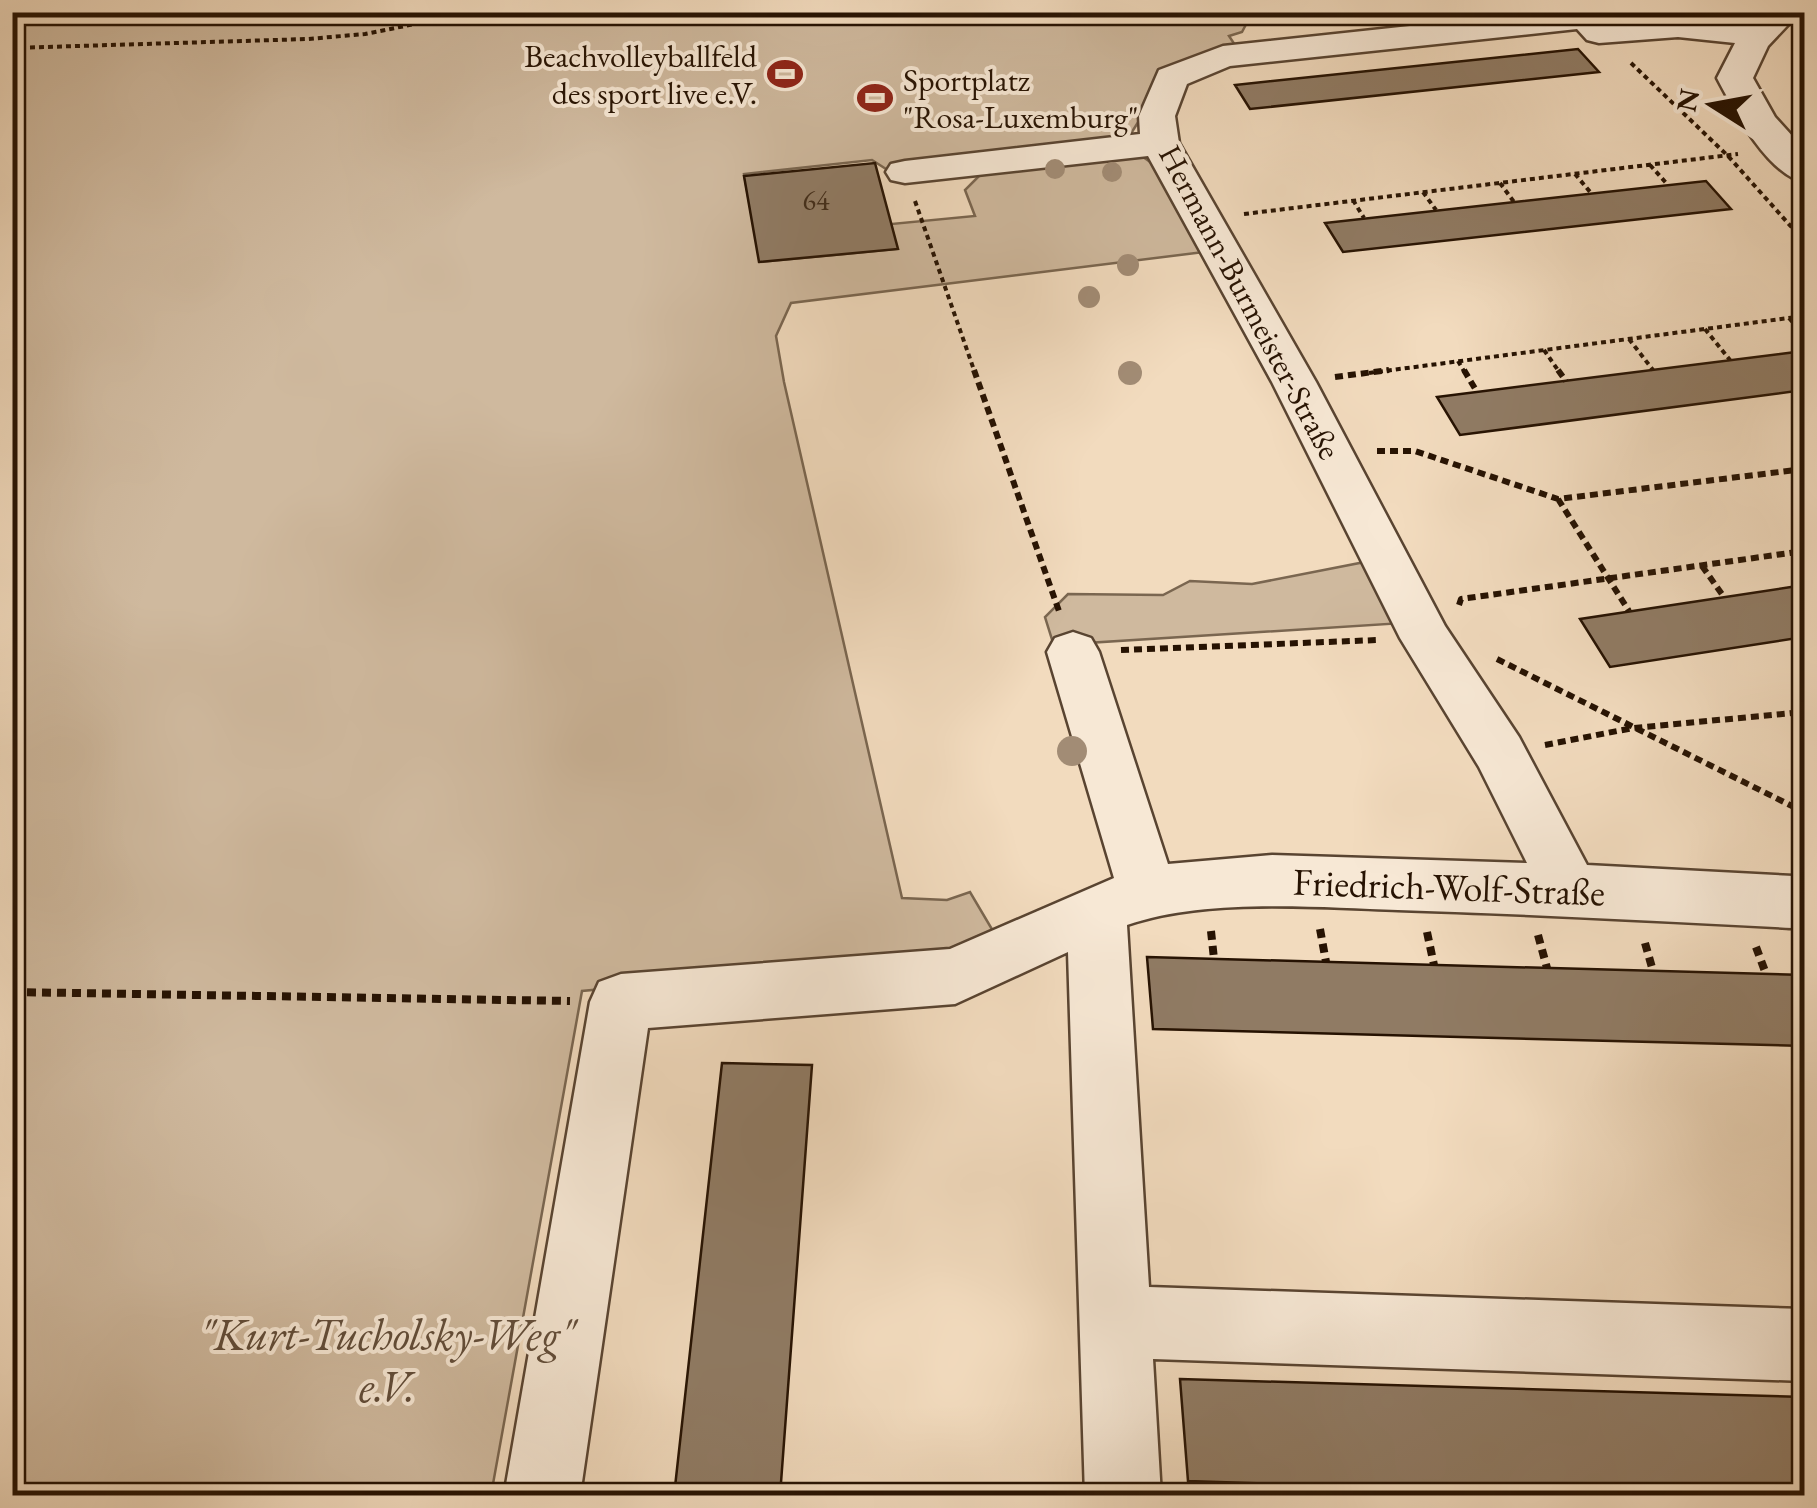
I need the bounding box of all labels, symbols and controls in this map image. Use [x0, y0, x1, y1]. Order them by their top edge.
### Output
place label: Beachvolleyballfeld des sport live e.V. [524, 35, 758, 114]
sports icon: Beachvolleyballfeld des sport live e.V. [766, 55, 804, 93]
north arrow [1662, 55, 1762, 155]
place label: Sportplatz "Rosa-Luxemburg" [903, 59, 1139, 138]
sports icon: Sportplatz "Rosa-Luxemburg" [856, 79, 894, 117]
text: N [1668, 85, 1707, 115]
street label: Hermann-Burmeister-Straße [1149, 138, 1351, 466]
house number: 64 [803, 182, 830, 218]
street label: Friedrich-Wolf-Straße [1292, 857, 1606, 916]
park label: "Kurt-Tucholsky-Weg" e.V. [199, 1305, 579, 1415]

